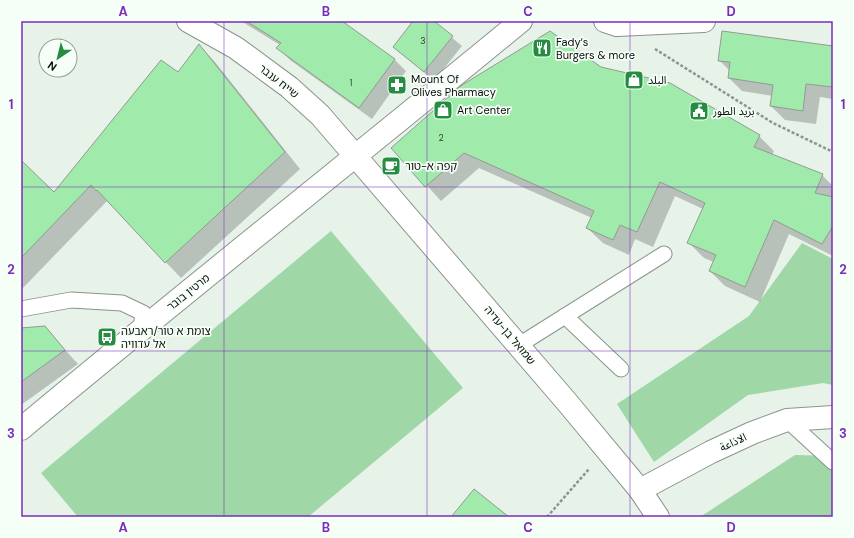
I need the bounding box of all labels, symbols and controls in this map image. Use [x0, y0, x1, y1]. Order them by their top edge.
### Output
text: A [118, 3, 128, 20]
text: B [322, 3, 330, 20]
text: C [523, 3, 533, 20]
text: D [726, 3, 736, 20]
house number: 3 [420, 35, 426, 47]
place label: Fady‘s Burgers & more [556, 35, 635, 62]
restaurant icon: Fady‘s Burgers & more [531, 37, 553, 59]
north arrow [38, 38, 78, 78]
text: N [45, 58, 60, 74]
street label: שייח ענבר [256, 61, 302, 101]
shop icon: البلد [623, 69, 645, 91]
place label: Mount Of Olives Pharmacy [411, 72, 496, 99]
place label: البلد [648, 73, 666, 87]
pharmacy icon: Mount Of Olives Pharmacy [386, 74, 408, 96]
house number: 1 [350, 77, 353, 89]
text: 1 [9, 96, 13, 113]
text: 1 [841, 96, 845, 113]
shop icon: Art Center [432, 99, 454, 121]
public building icon: بريد الطور [688, 100, 710, 122]
place label: Art Center [457, 103, 511, 117]
place label: بريد الطور [712, 104, 755, 118]
house number: 2 [438, 132, 444, 144]
cafe icon: קפה א-טור [380, 155, 402, 177]
place label: קפה א-טור [405, 159, 457, 173]
text: 2 [7, 261, 15, 278]
text: 2 [839, 261, 847, 278]
street label: מרטין בובר [164, 271, 212, 313]
street label: שמואל בן-עדיה [481, 303, 539, 367]
place label: צומת א טור/ראבעה אל עדוויה [121, 324, 211, 351]
bus stop icon: צומת א טור/ראבעה אל עדוויה [96, 326, 118, 348]
text: 3 [7, 425, 15, 442]
text: 3 [839, 425, 847, 442]
street label: الاذاعة [717, 430, 749, 454]
text: A [118, 519, 128, 536]
text: B [322, 519, 330, 536]
text: C [523, 519, 533, 536]
text: D [726, 519, 736, 536]

